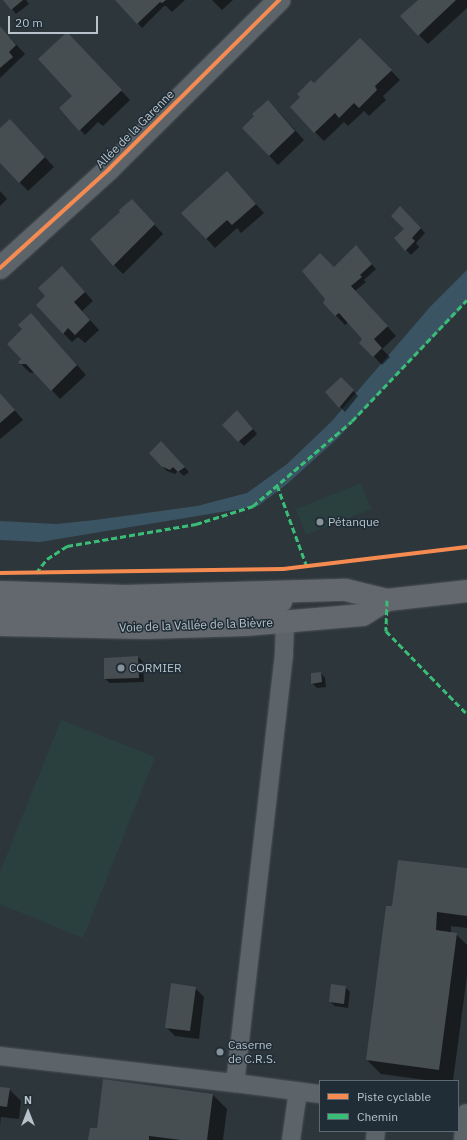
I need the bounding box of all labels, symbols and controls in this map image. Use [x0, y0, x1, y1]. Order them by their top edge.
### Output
scale bar [10, 8, 100, 34]
text: 20 m [15, 15, 43, 30]
street label: Allée de la Garenne [93, 87, 177, 171]
place label: Pétanque [328, 515, 379, 529]
marker: Pétanque [315, 517, 325, 527]
street label: Voie de la Vallée de la Bièvre [119, 615, 273, 635]
place label: CORMIER [129, 661, 182, 675]
marker: CORMIER [116, 663, 126, 673]
place label: Caserne de C.R.S. [228, 1038, 276, 1066]
marker: Caserne de C.R.S. [215, 1047, 225, 1057]
legend [319, 1080, 459, 1132]
text: Piste cyclable [357, 1089, 431, 1104]
north arrow [8, 1092, 48, 1132]
text: N [24, 1093, 32, 1107]
text: Chemin [357, 1109, 398, 1124]

